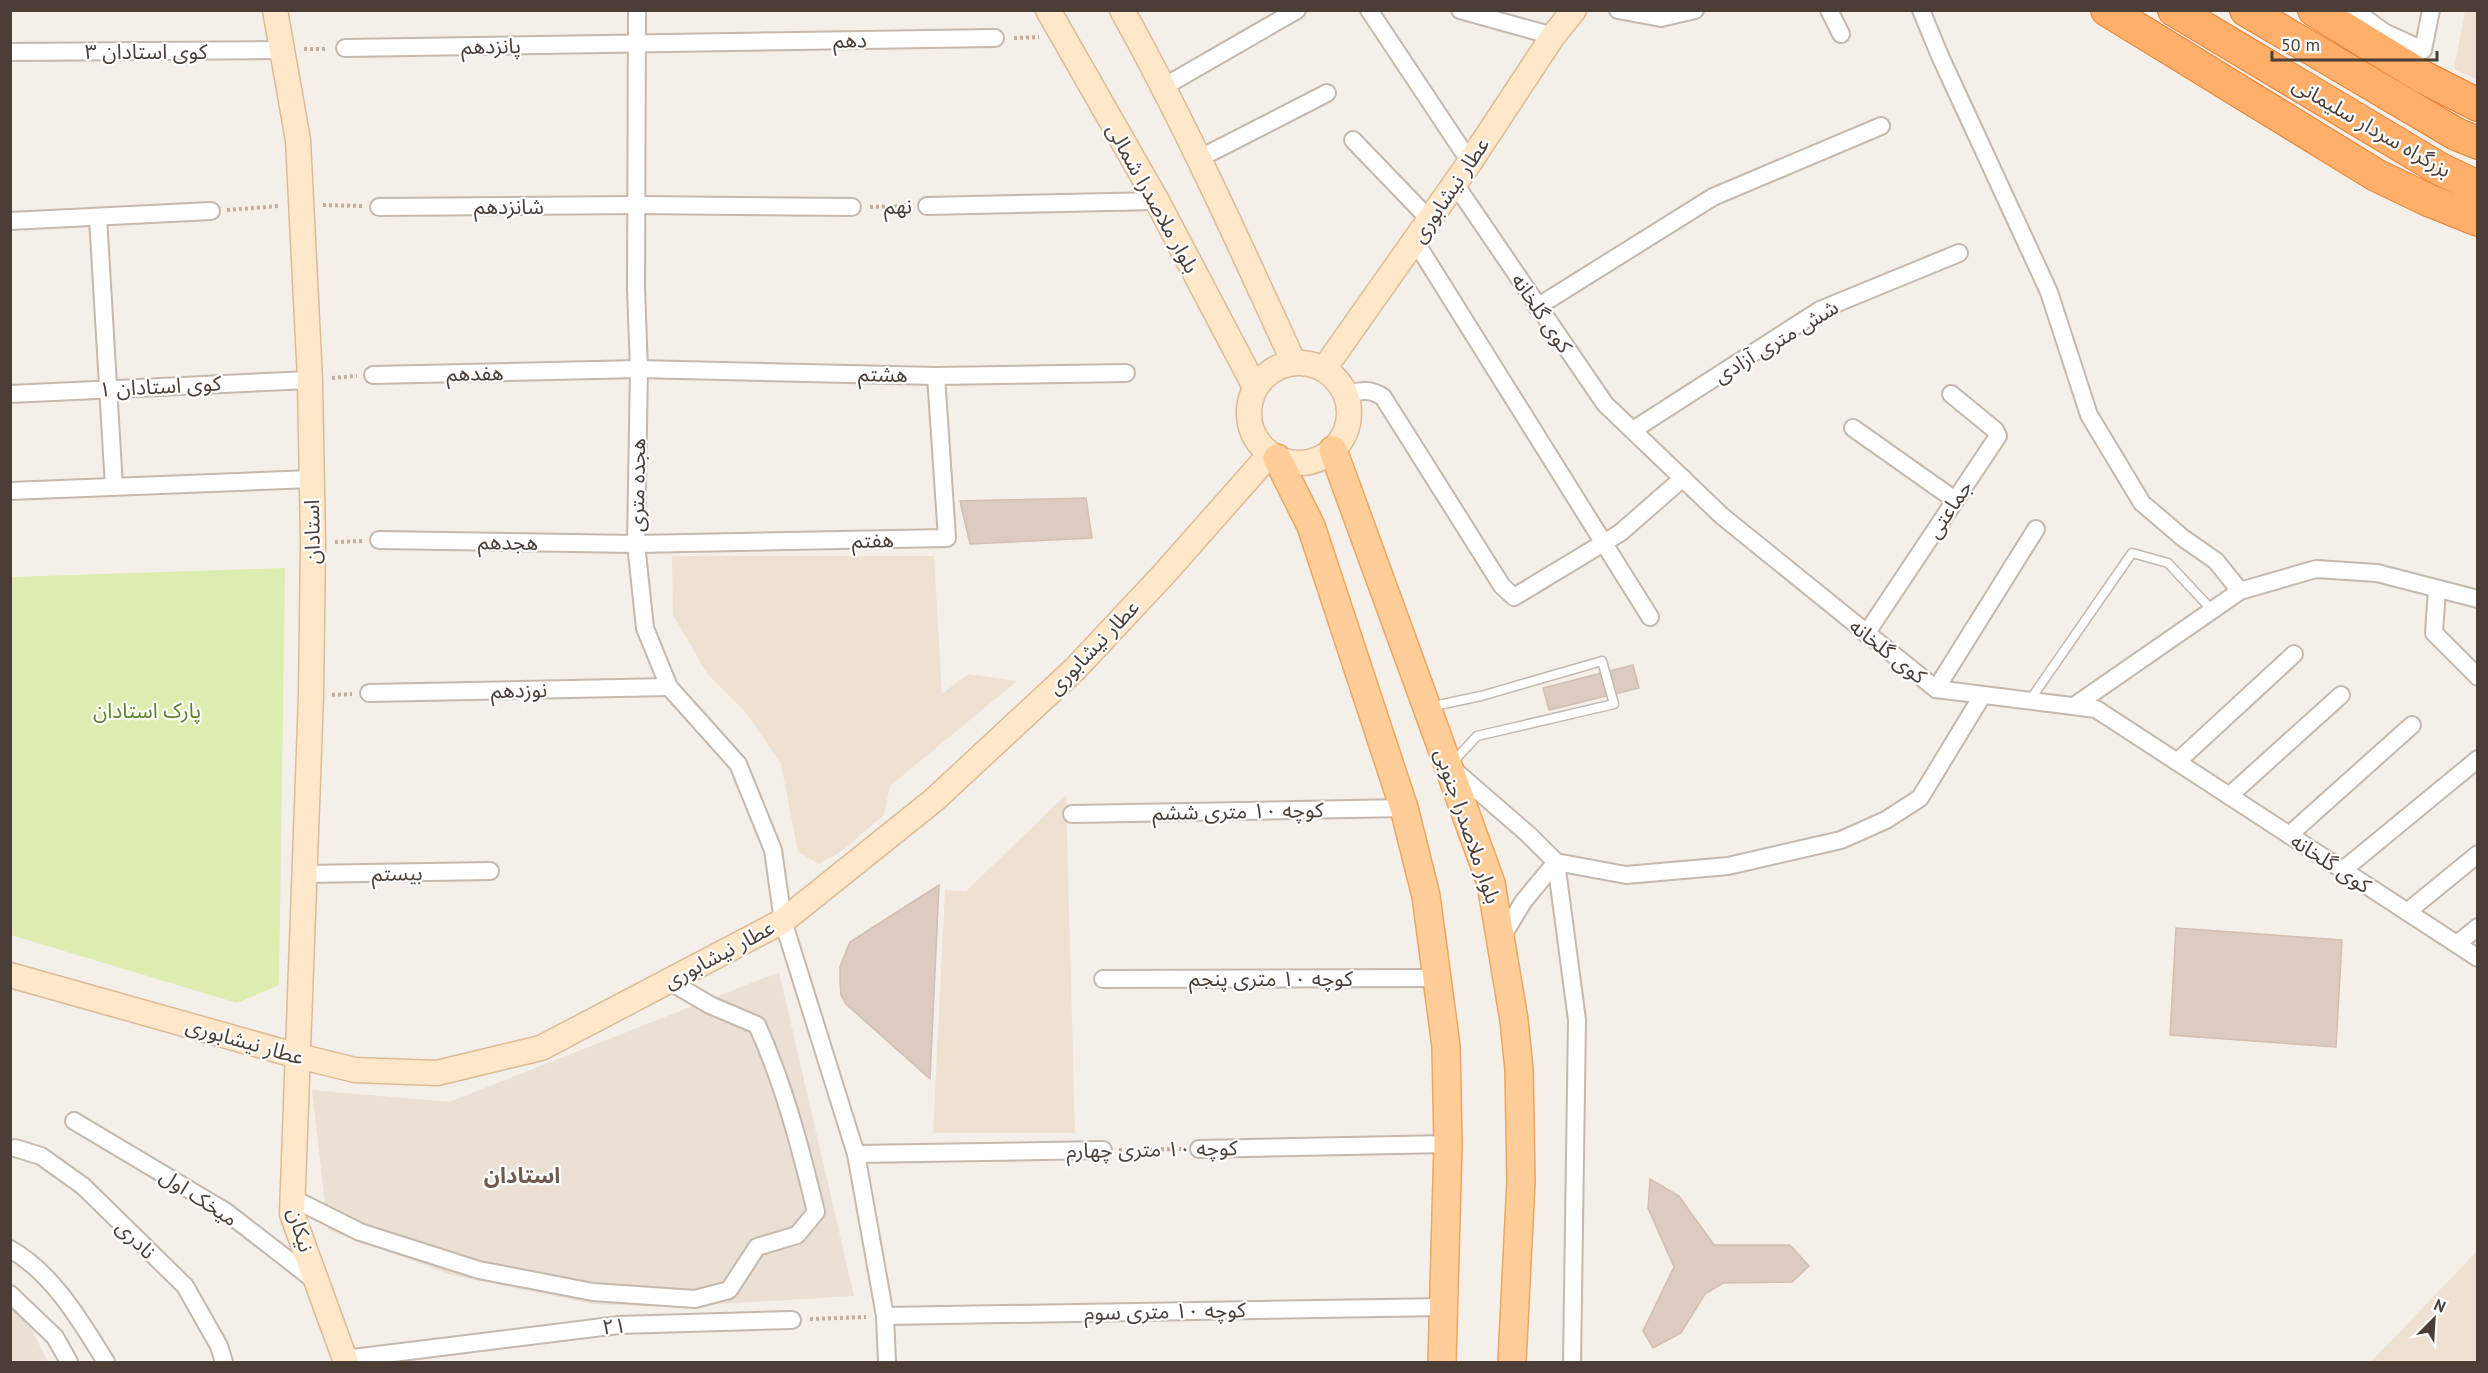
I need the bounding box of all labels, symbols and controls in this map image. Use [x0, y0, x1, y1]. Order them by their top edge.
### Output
scale bar [2272, 24, 2437, 62]
street label: دهم [833, 26, 867, 56]
street label: پانزدهم [461, 32, 521, 62]
text: 50 m [2281, 33, 2320, 56]
street label: کوی استادان ۳ [85, 38, 208, 65]
street label: بزرگراه سردار سلیمانی [2288, 71, 2456, 183]
street label: بلوار ملاصدرا شمالی [1101, 118, 1205, 278]
street label: عطار نیشابوری [1405, 132, 1495, 248]
street label: نهم [884, 192, 912, 222]
street label: شانزدهم [474, 193, 544, 222]
street label: کوی گلخانه [1506, 268, 1579, 358]
street label: شش متری آزادی [1709, 293, 1843, 389]
street label: هفدهم [446, 359, 504, 389]
street label: هشتم [858, 360, 908, 390]
street label: کوی استادان ۱ [98, 369, 222, 403]
street label: هجده متری [623, 438, 651, 532]
street label: جماعتی [1920, 475, 1978, 543]
street label: استادان [298, 499, 326, 565]
street label: هفتم [852, 526, 894, 556]
street label: هجدهم [477, 528, 538, 558]
street label: عطار نیشابوری [1041, 594, 1145, 700]
street label: کوی گلخانه [1844, 613, 1932, 690]
street label: نوزدهم [491, 676, 548, 706]
park label: پارک استادان [93, 697, 201, 724]
street label: بلوار ملاصدرا جنوبی [1429, 745, 1507, 907]
street label: کوچه ۱۰ متری ششم [1152, 796, 1324, 828]
street label: کوی گلخانه [2286, 827, 2377, 899]
street label: بیستم [371, 859, 423, 889]
street label: عطار نیشابوری [659, 914, 779, 994]
street label: کوچه ۱۰ متری پنجم [1189, 965, 1353, 994]
street label: عطار نیشابوری [183, 1011, 307, 1071]
street label: کوچه ۱۰ متری چهارم [1066, 1134, 1238, 1167]
district label: استادان [484, 1161, 560, 1189]
street label: میخک اول [155, 1162, 243, 1232]
street label: نیکان [282, 1205, 320, 1255]
street label: نادری [110, 1213, 162, 1265]
north arrow [2404, 1289, 2464, 1349]
text: N [2431, 1294, 2449, 1317]
street label: کوچه ۱۰ متری سوم [1084, 1296, 1246, 1329]
street label: ۲۱ [601, 1312, 627, 1340]

